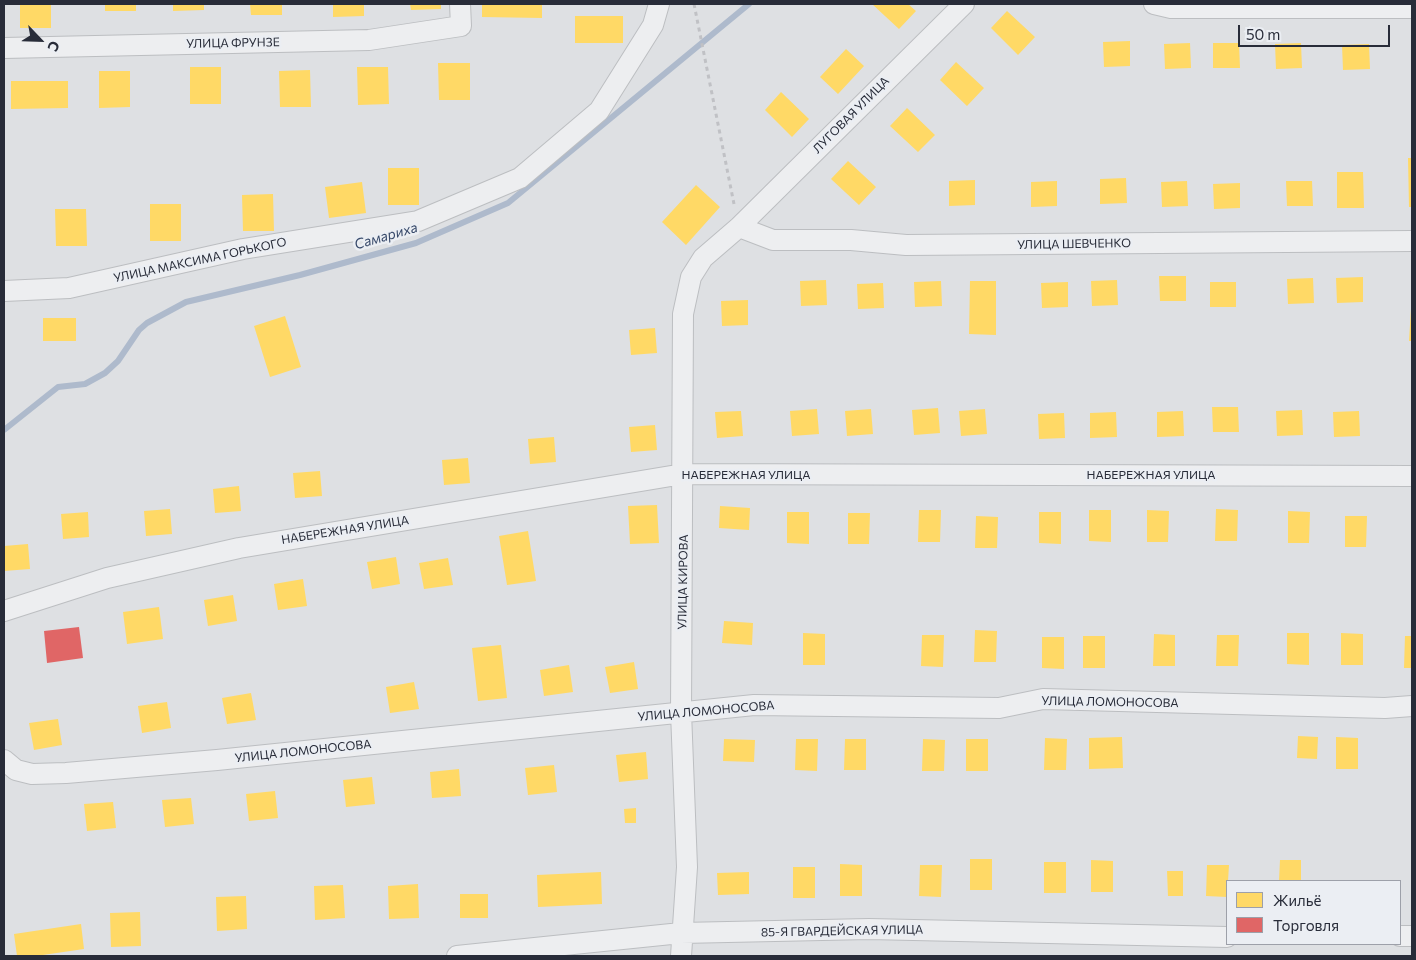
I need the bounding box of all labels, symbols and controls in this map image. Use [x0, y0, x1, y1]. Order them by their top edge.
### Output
north arrow [15, 15, 65, 65]
scale bar [1241, 15, 1394, 47]
text: 50 m [1246, 25, 1280, 43]
street label: УЛИЦА ФРУНЗЕ [186, 35, 280, 51]
text: С [44, 38, 64, 54]
street label: ЛУГОВАЯ УЛИЦА [810, 74, 892, 156]
water label: Самариха [352, 219, 420, 253]
street label: УЛИЦА МАКСИМА ГОРЬКОГО [112, 235, 288, 285]
street label: УЛИЦА ШЕВЧЕНКО [1017, 236, 1131, 252]
street label: НАБЕРЕЖНАЯ УЛИЦА [681, 468, 811, 482]
street label: НАБЕРЕЖНАЯ УЛИЦА [1086, 468, 1216, 482]
street label: НАБЕРЕЖНАЯ УЛИЦА [280, 513, 410, 547]
street label: УЛИЦА КИРОВА [675, 534, 691, 630]
street label: УЛИЦА ЛОМОНОСОВА [1041, 694, 1179, 710]
street label: УЛИЦА ЛОМОНОСОВА [637, 698, 775, 724]
street label: УЛИЦА ЛОМОНОСОВА [234, 737, 372, 765]
legend [1226, 880, 1401, 945]
text: Жильё [1273, 891, 1321, 909]
text: Торговля [1273, 916, 1339, 934]
street label: 85-Я ГВАРДЕЙСКАЯ УЛИЦА [761, 922, 923, 940]

